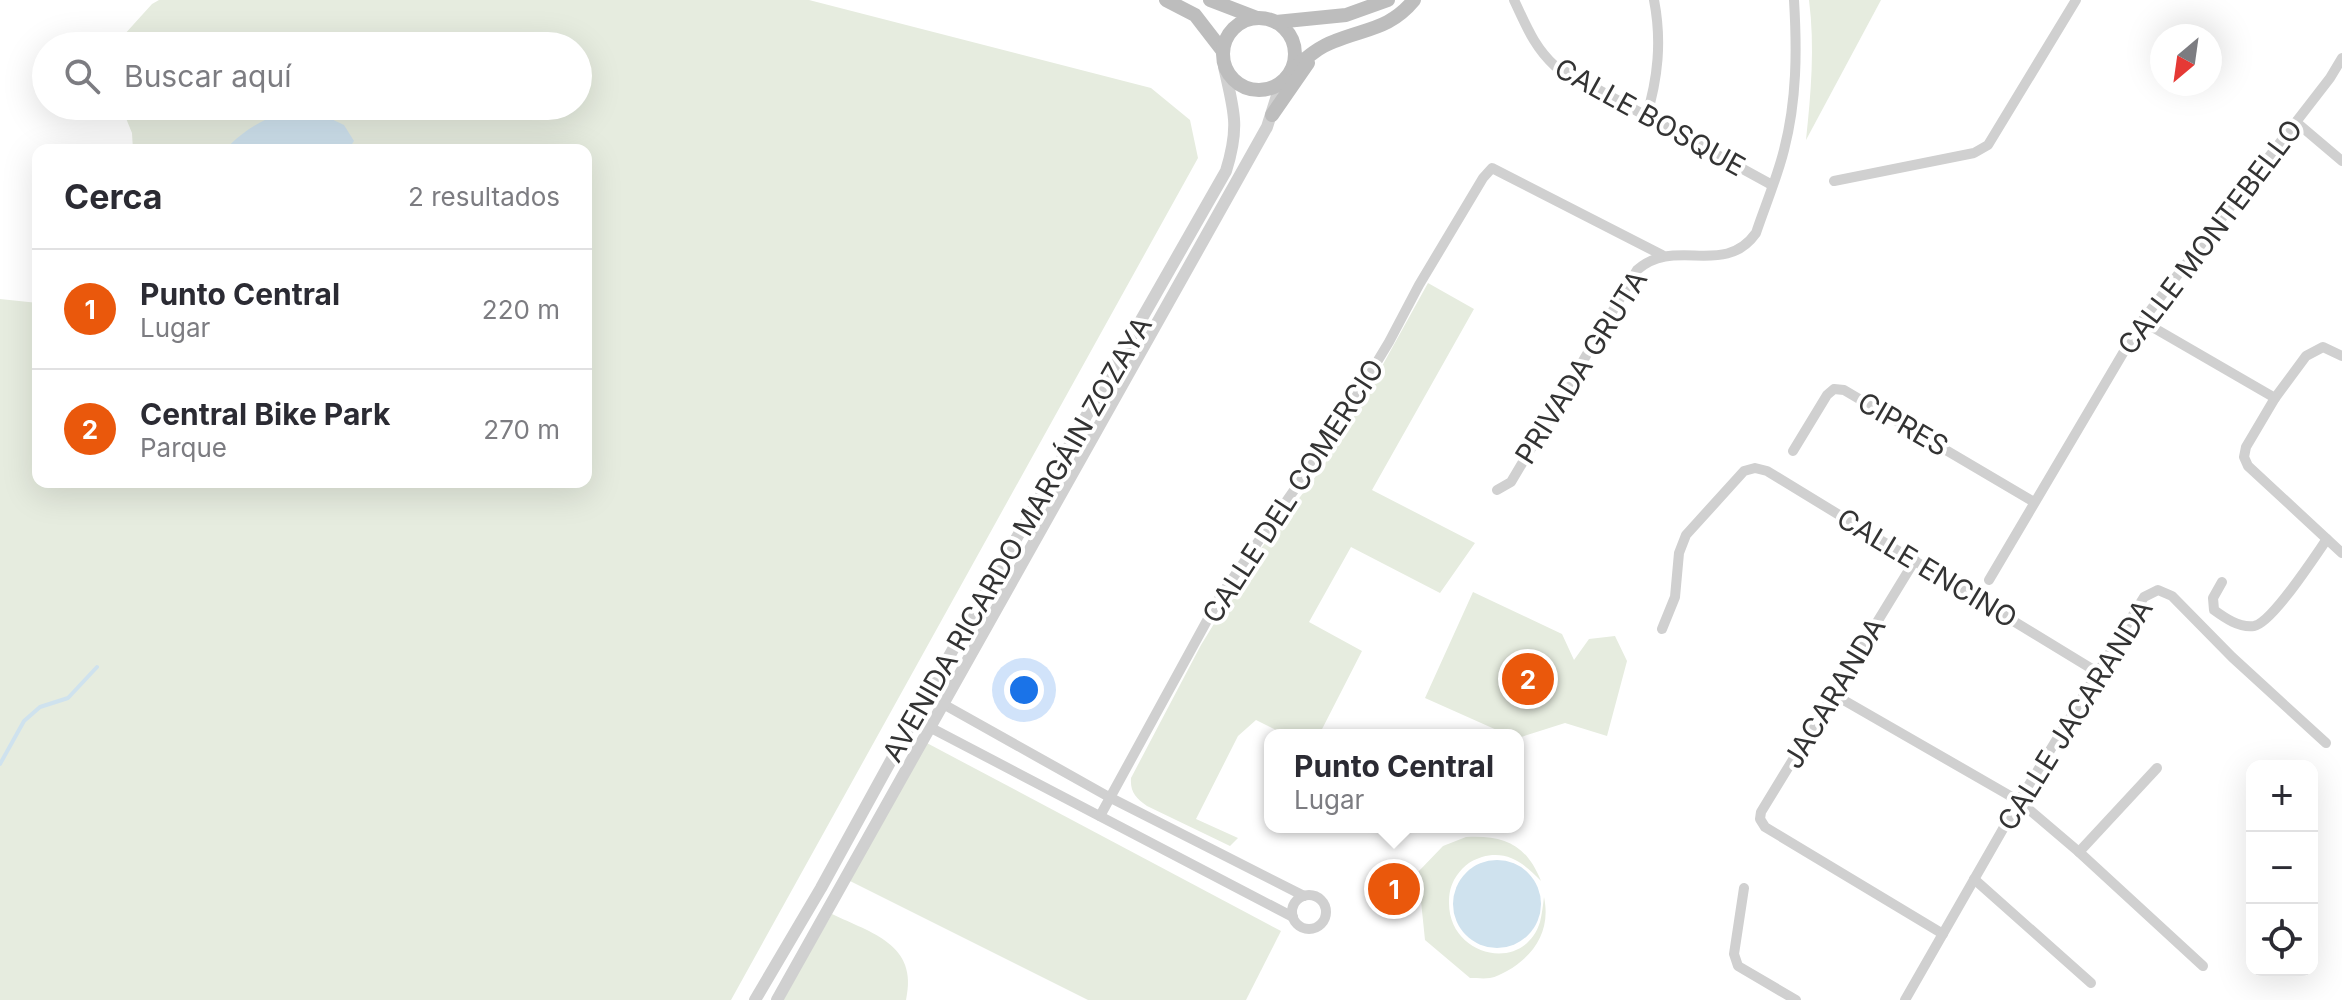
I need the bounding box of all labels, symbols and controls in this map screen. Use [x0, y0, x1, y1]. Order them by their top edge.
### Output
north arrow [2150, 24, 2222, 96]
search box [32, 32, 592, 120]
street label: CALLE BOSQUE [1549, 51, 1751, 183]
icon: search [60, 54, 104, 98]
text: Buscar aquí [124, 58, 291, 94]
street label: CALLE MONTEBELLO [2110, 113, 2310, 361]
text: Cerca [64, 176, 163, 217]
text: 2 resultados [408, 181, 560, 212]
street label: PRIVADA GRUTA [1508, 264, 1654, 470]
text: Punto Central [140, 276, 340, 312]
text: 1 [84, 294, 96, 325]
text: 220 m [482, 294, 560, 325]
street label: AVENIDA RICARDO MARGÁIN ZOZAYA [874, 310, 1159, 768]
text: Lugar [140, 312, 210, 343]
street label: CALLE DEL COMERCIO [1195, 353, 1391, 629]
street label: CIPRES [1852, 385, 1954, 463]
text: Central Bike Park [140, 396, 390, 432]
text: 2 [82, 414, 98, 445]
text: 270 m [483, 414, 560, 445]
text: Parque [140, 432, 227, 463]
street label: CALLE ENCINO [1831, 501, 2023, 635]
street label: CALLE JACARANDA [1990, 593, 2160, 837]
street label: JACARANDA [1776, 611, 1892, 775]
pin: 2 [1502, 649, 1554, 709]
your location [1004, 670, 1044, 710]
popup [1264, 729, 1524, 833]
text: Punto Central [1294, 748, 1494, 784]
map controls [2246, 760, 2318, 976]
button: + [2246, 760, 2318, 832]
text: Lugar [1294, 784, 1364, 815]
button: − [2246, 832, 2318, 904]
pin: 1 [1368, 859, 1420, 919]
button: locate [2246, 904, 2318, 976]

